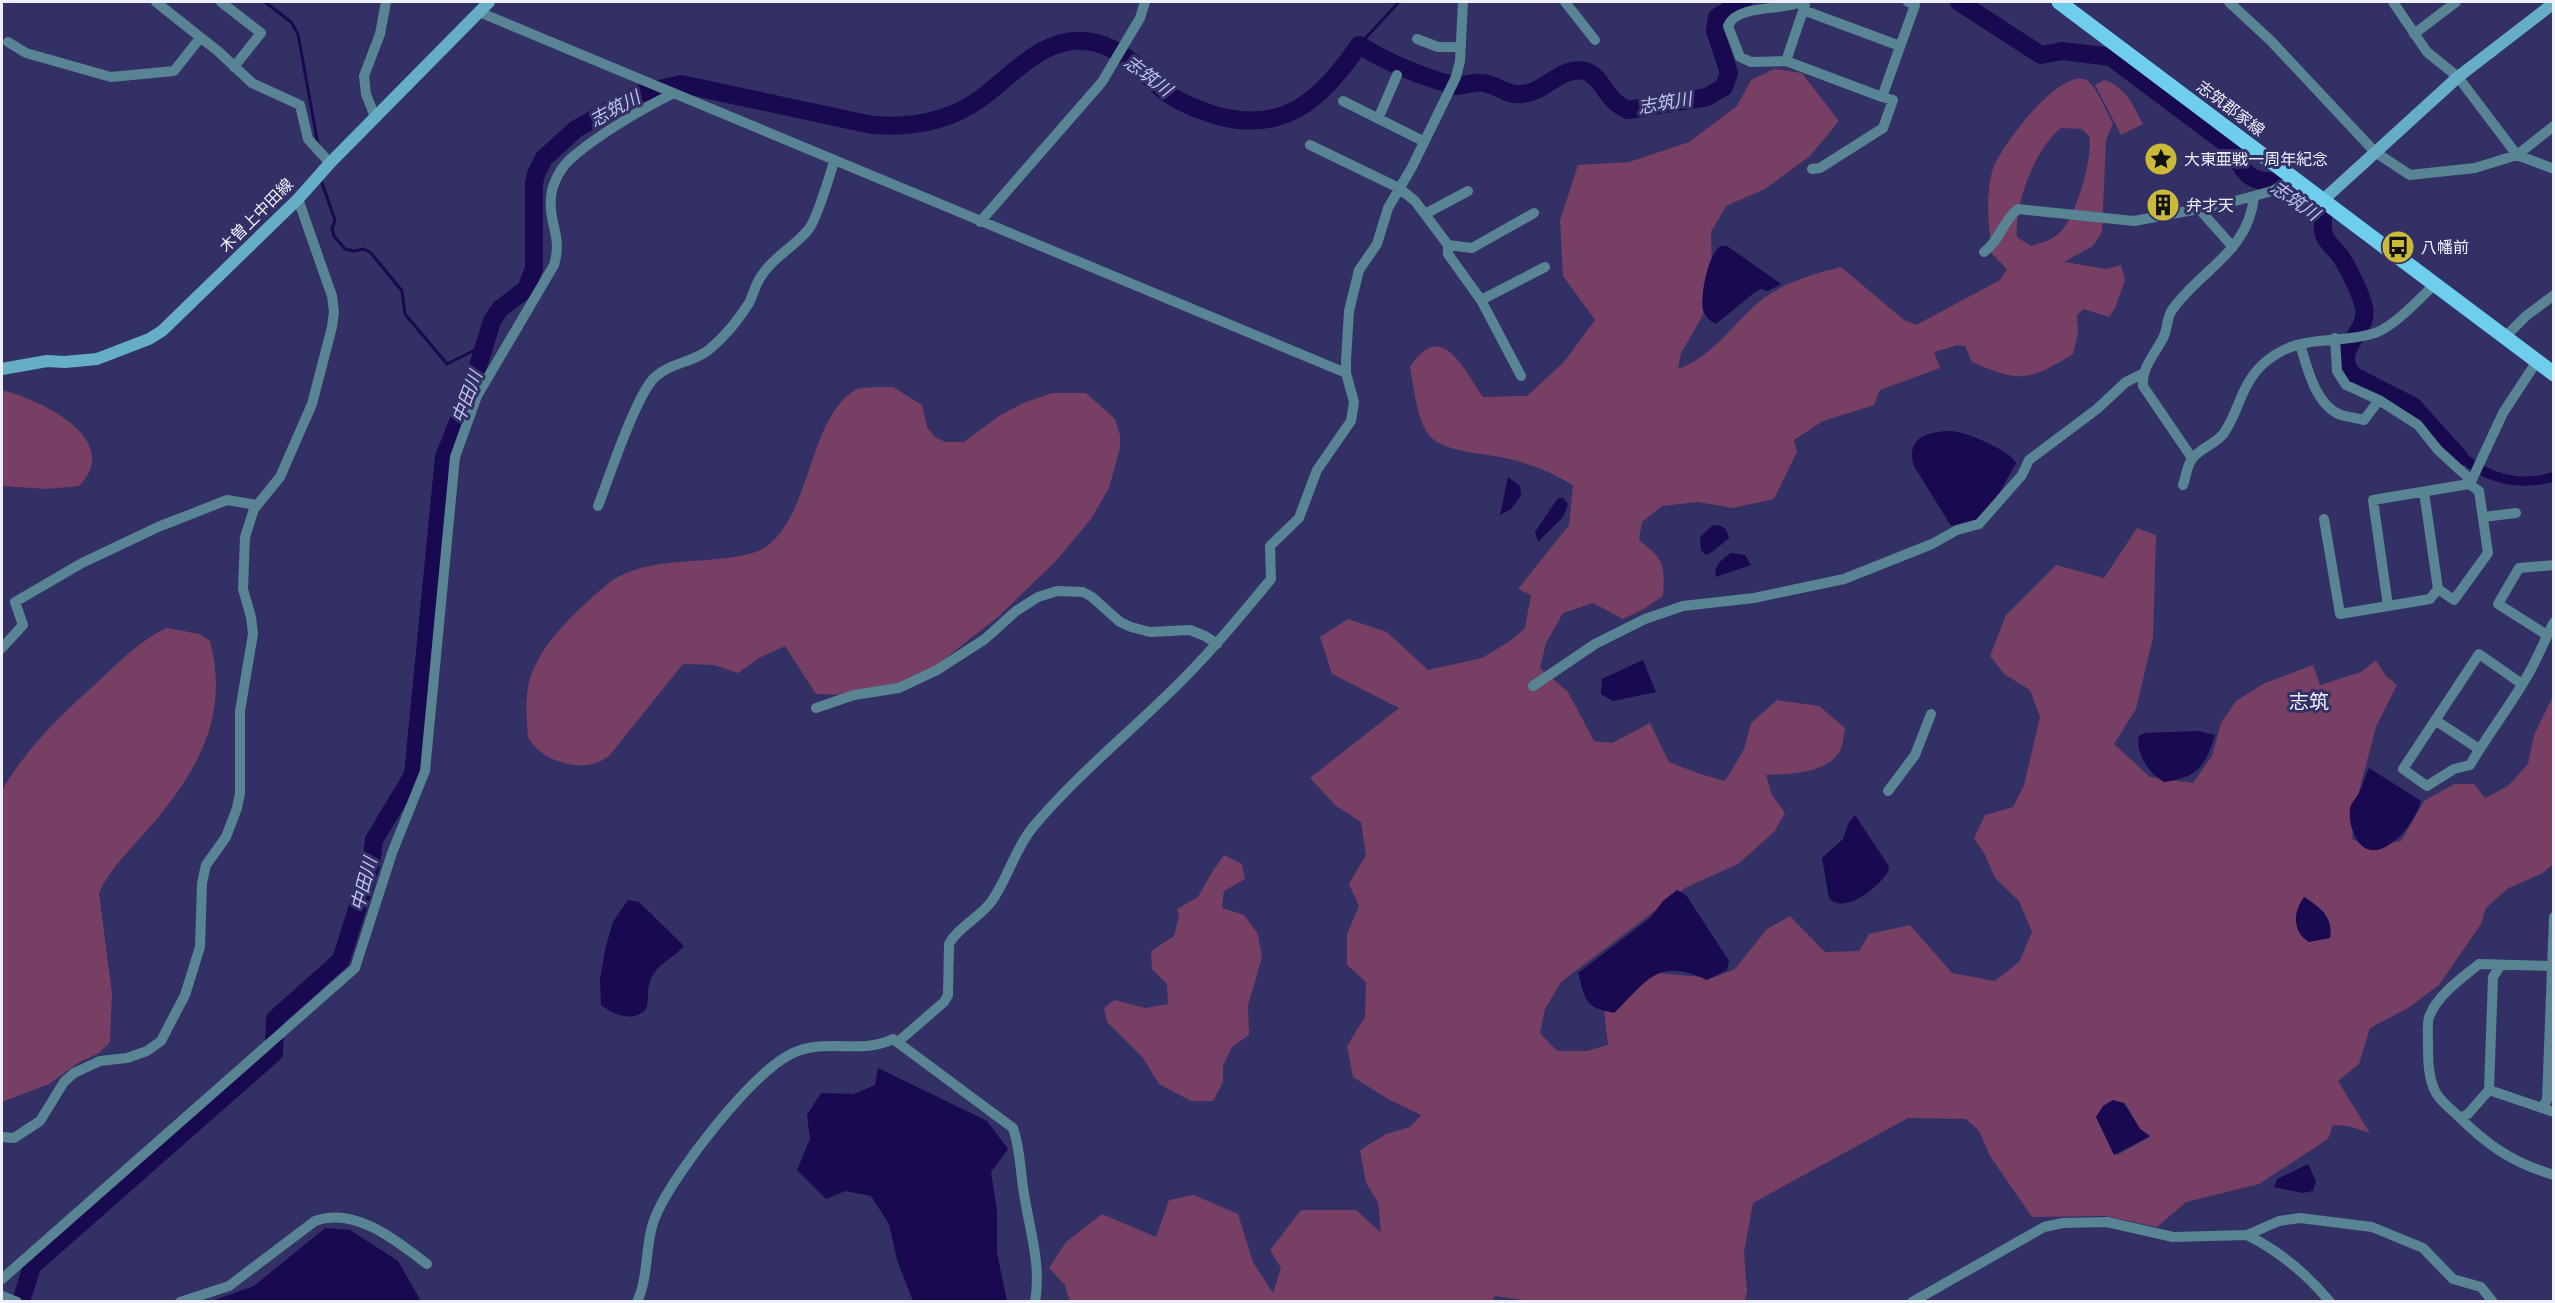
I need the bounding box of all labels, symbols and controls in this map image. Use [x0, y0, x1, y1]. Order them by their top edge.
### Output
water label: 志筑川 [1120, 51, 1178, 102]
street label: 志筑郡家線 [2193, 77, 2268, 140]
water label: 志筑川 [586, 86, 646, 131]
water label: 志筑川 [1637, 88, 1695, 118]
place icon: 大東亜戦一周年紀念 [2143, 141, 2179, 177]
place label: 大東亜戦一周年紀念 [2184, 150, 2328, 169]
street label: 木曽上中田線 [216, 175, 297, 256]
water label: 志筑川 [2267, 177, 2325, 227]
building icon: 弁才天 [2145, 187, 2181, 223]
place label: 弁才天 [2186, 196, 2234, 215]
bus stop icon: 八幡前 [2380, 229, 2416, 265]
place label: 八幡前 [2421, 238, 2469, 257]
water label: 中田川 [447, 366, 488, 426]
district label: 志筑 [2289, 690, 2329, 714]
water label: 中田川 [346, 853, 382, 913]

